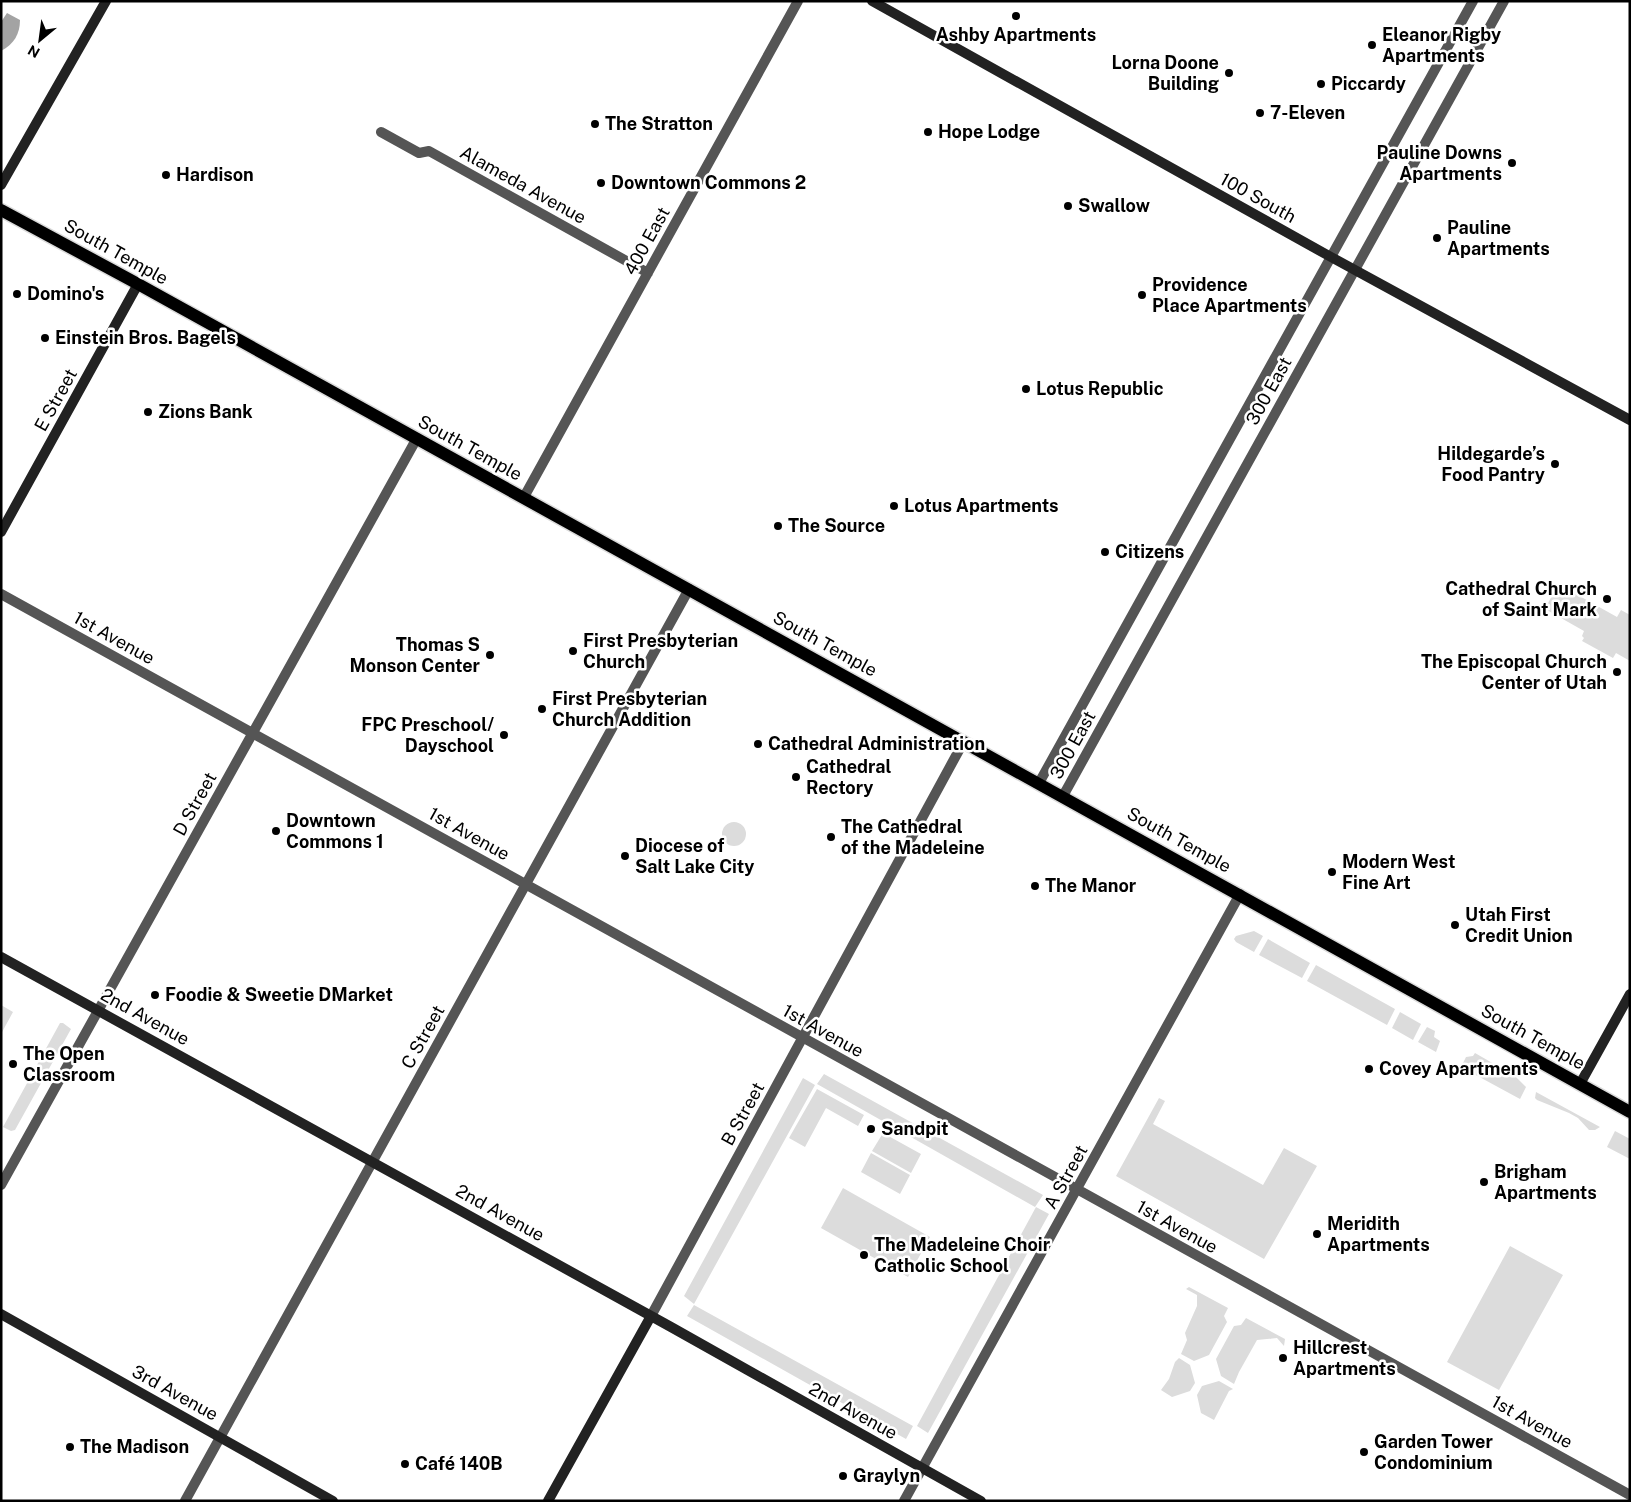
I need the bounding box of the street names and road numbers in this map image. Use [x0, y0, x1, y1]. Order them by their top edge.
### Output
street label: Alameda Avenue [457, 141, 590, 228]
street label: 100 South [1217, 168, 1300, 227]
street label: 400 East [619, 203, 674, 278]
street label: South Temple [61, 214, 172, 289]
street label: 300 East [1241, 353, 1296, 428]
street label: E Street [30, 365, 81, 435]
street label: South Temple [415, 410, 526, 485]
street label: South Temple [770, 606, 881, 681]
street label: 1st Avenue [70, 607, 158, 668]
street label: 300 East [1045, 707, 1100, 782]
street label: D Street [169, 768, 221, 839]
street label: South Temple [1124, 802, 1235, 877]
street label: 1st Avenue [425, 803, 513, 864]
street label: 2nd Avenue [97, 984, 193, 1050]
street label: South Temple [1478, 999, 1589, 1074]
street label: 1st Avenue [779, 1000, 867, 1061]
street label: C Street [397, 1001, 449, 1072]
street label: B Street [717, 1078, 768, 1149]
street label: A Street [1039, 1141, 1092, 1212]
street label: 2nd Avenue [452, 1180, 548, 1246]
street label: 1st Avenue [1133, 1196, 1221, 1257]
street label: 3rd Avenue [129, 1360, 222, 1425]
street label: 2nd Avenue [805, 1378, 901, 1444]
street label: 1st Avenue [1488, 1391, 1576, 1452]

